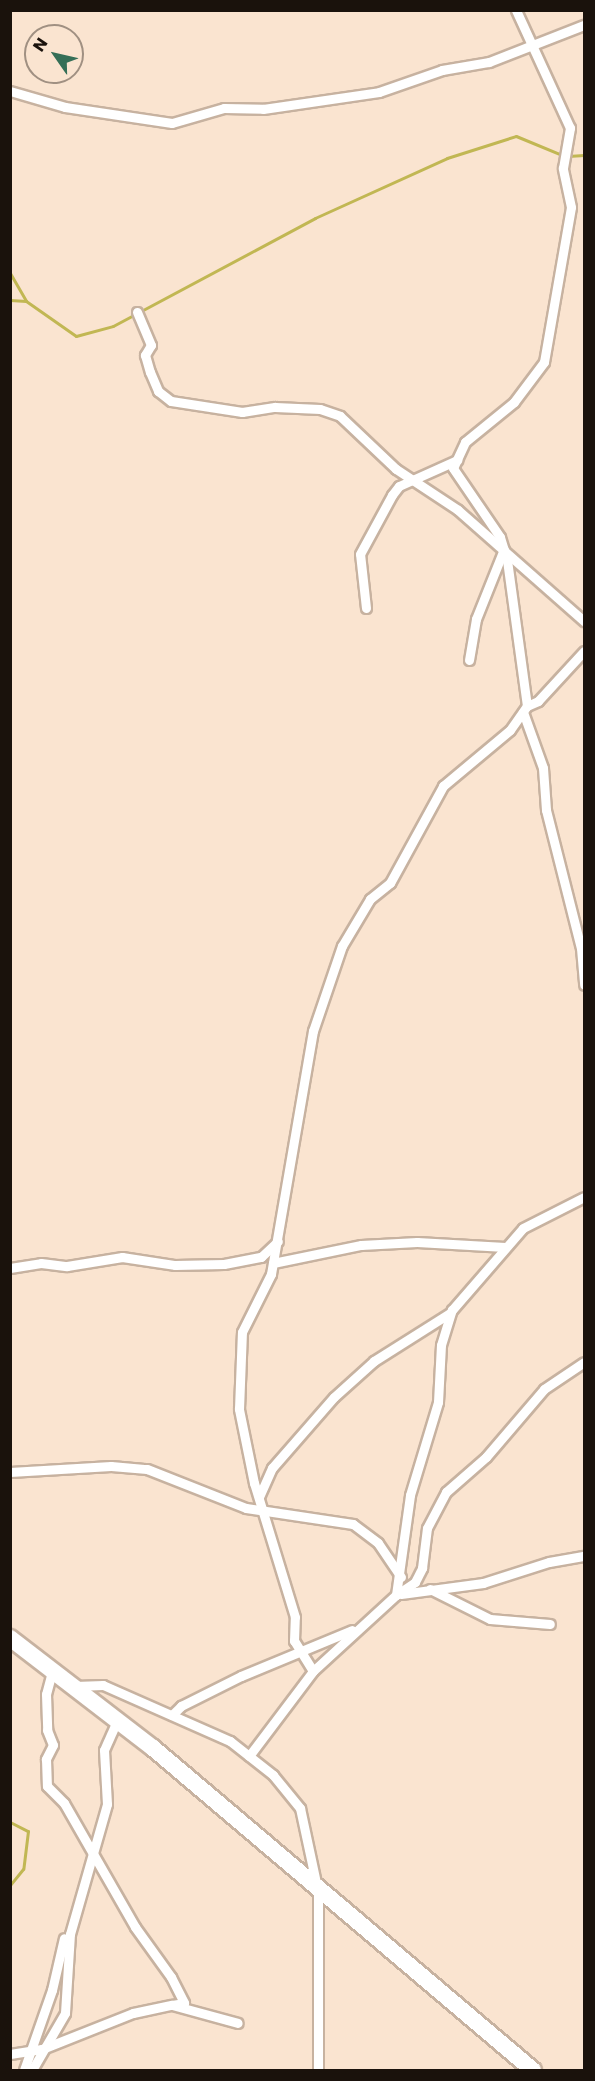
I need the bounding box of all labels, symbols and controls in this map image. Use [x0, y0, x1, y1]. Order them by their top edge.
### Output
north arrow [24, 24, 84, 84]
text: N [27, 33, 53, 56]

